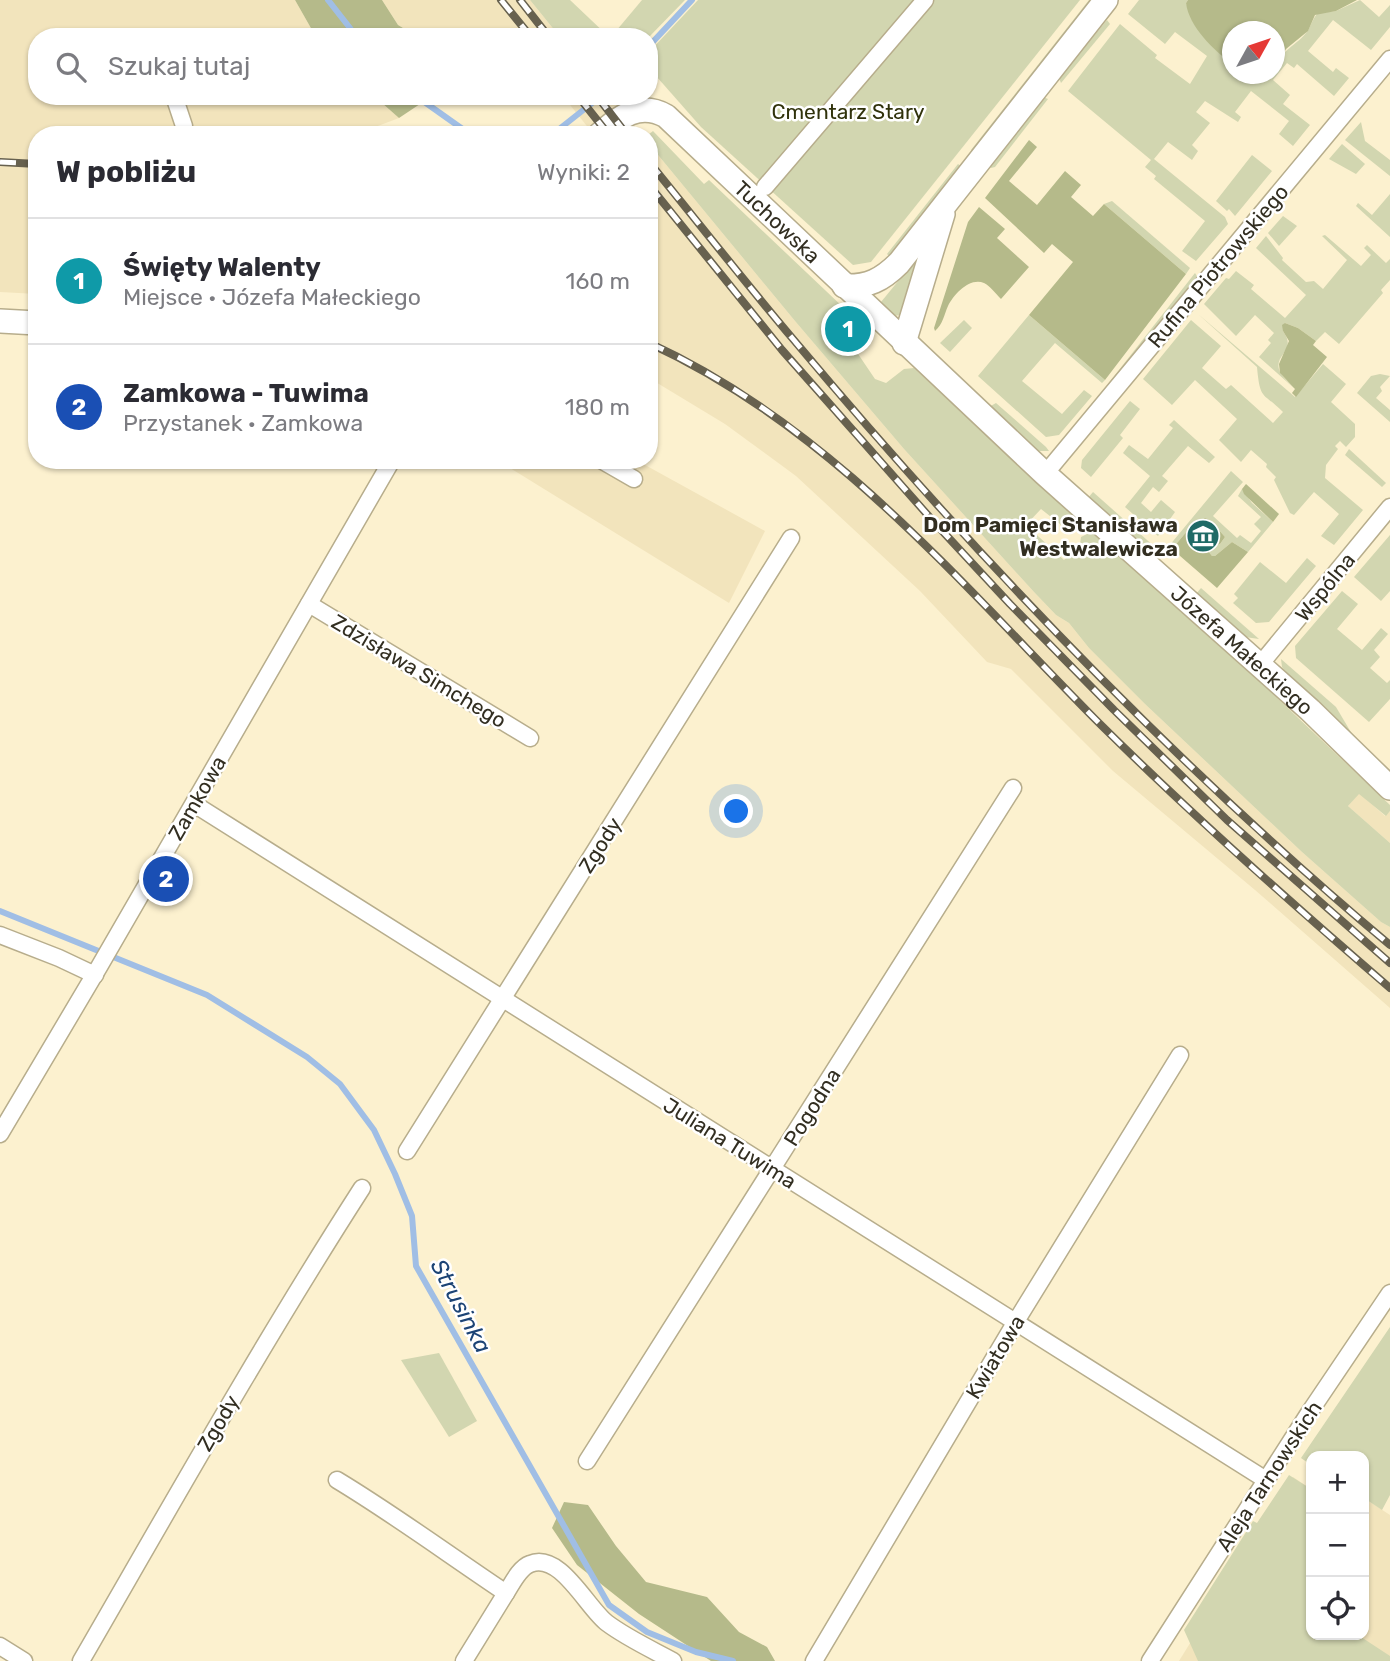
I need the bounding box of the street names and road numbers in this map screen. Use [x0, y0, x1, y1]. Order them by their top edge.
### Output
street label: Tuchowska [729, 175, 826, 268]
street label: Rufina Piotrowskiego [1142, 179, 1294, 353]
street label: Wspólna [1290, 548, 1360, 626]
street label: Józefa Małeckiego [1166, 580, 1319, 720]
street label: Zdzisława Simchego [327, 609, 511, 733]
street label: Zamkowa [163, 751, 231, 845]
street label: Zgody [573, 812, 627, 877]
street label: Pogodna [778, 1064, 846, 1150]
street label: Juliana Tuwima [659, 1092, 801, 1194]
street label: Kwiatowa [960, 1311, 1030, 1403]
street label: Zgody [192, 1390, 244, 1456]
street label: Aleja Tarnowskich [1211, 1396, 1327, 1556]

